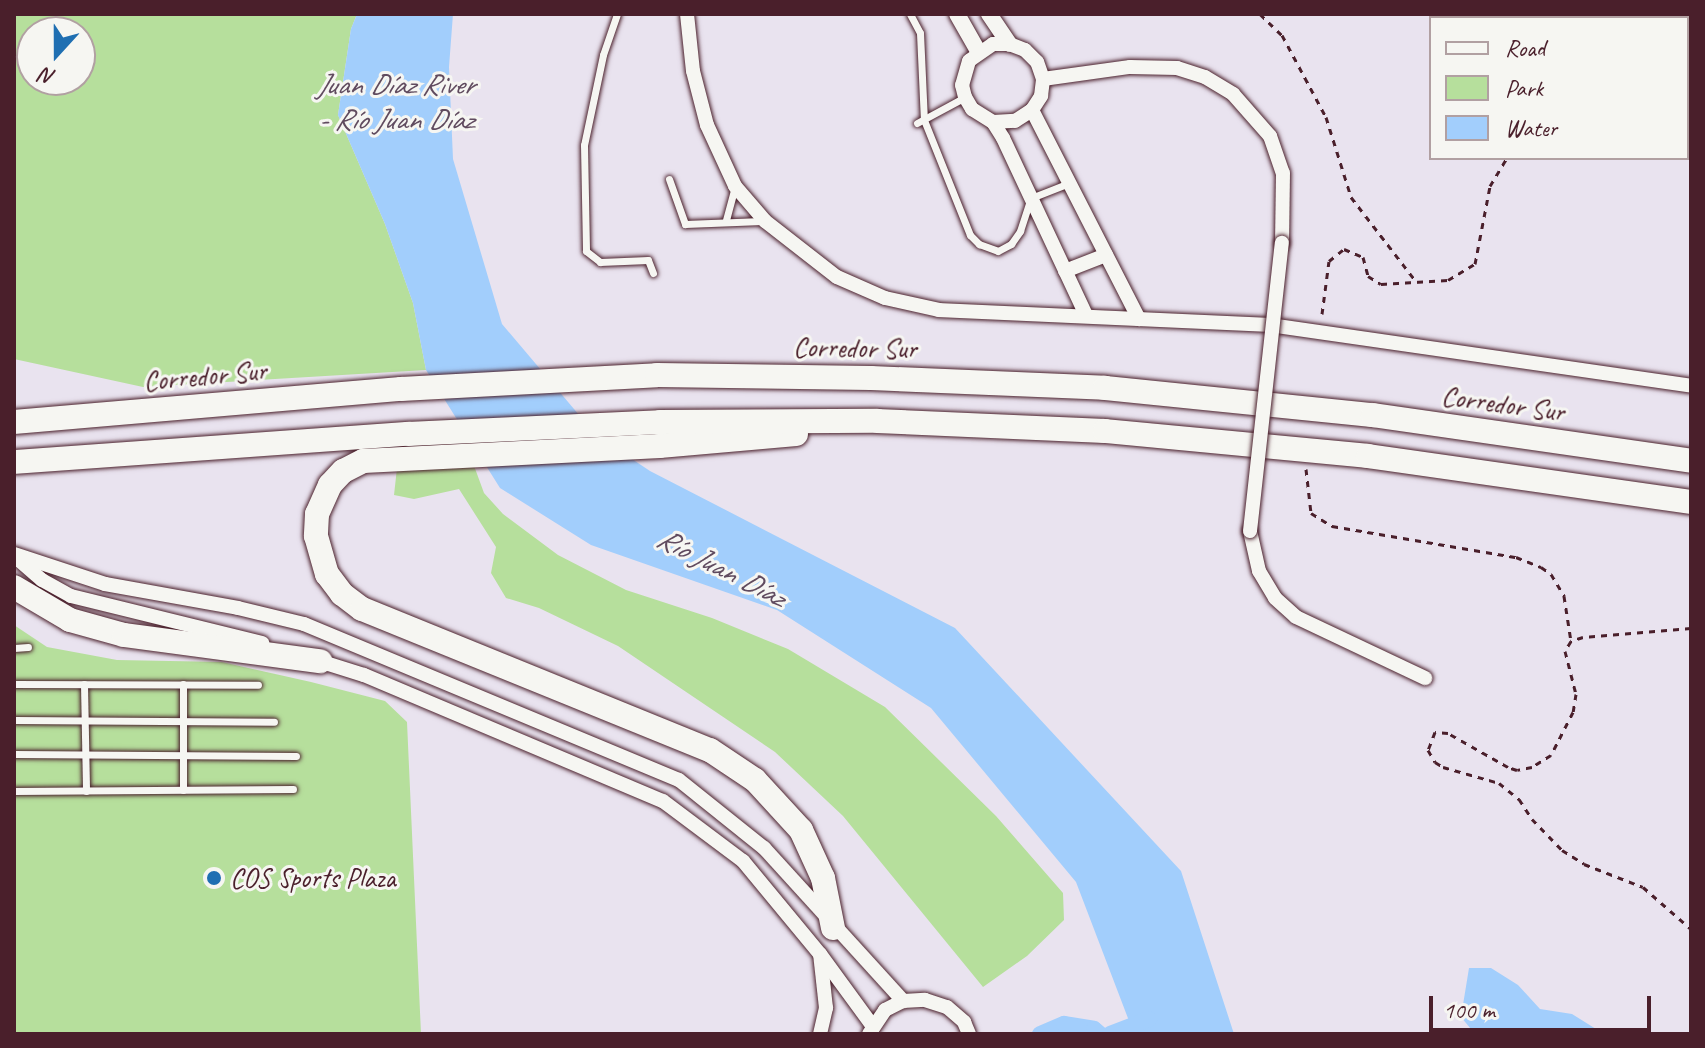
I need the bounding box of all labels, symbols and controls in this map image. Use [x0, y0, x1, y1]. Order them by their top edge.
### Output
north arrow [16, 16, 96, 96]
legend [1429, 16, 1689, 160]
text: Road [1505, 33, 1545, 63]
text: N [37, 61, 59, 92]
water label: Juan Díaz River - Río Juan Díaz [316, 66, 474, 136]
text: Park [1505, 73, 1543, 103]
text: Water [1505, 113, 1557, 143]
street label: Corredor Sur [793, 330, 917, 366]
street label: Corredor Sur [142, 354, 268, 398]
street label: Corredor Sur [1439, 379, 1567, 429]
water label: Río Juan Díaz [652, 520, 790, 614]
place label: COS Sports Plaza [230, 861, 397, 895]
marker: COS Sports Plaza [205, 869, 223, 887]
scale bar [1433, 980, 1655, 1030]
text: 100 m [1443, 995, 1495, 1025]

